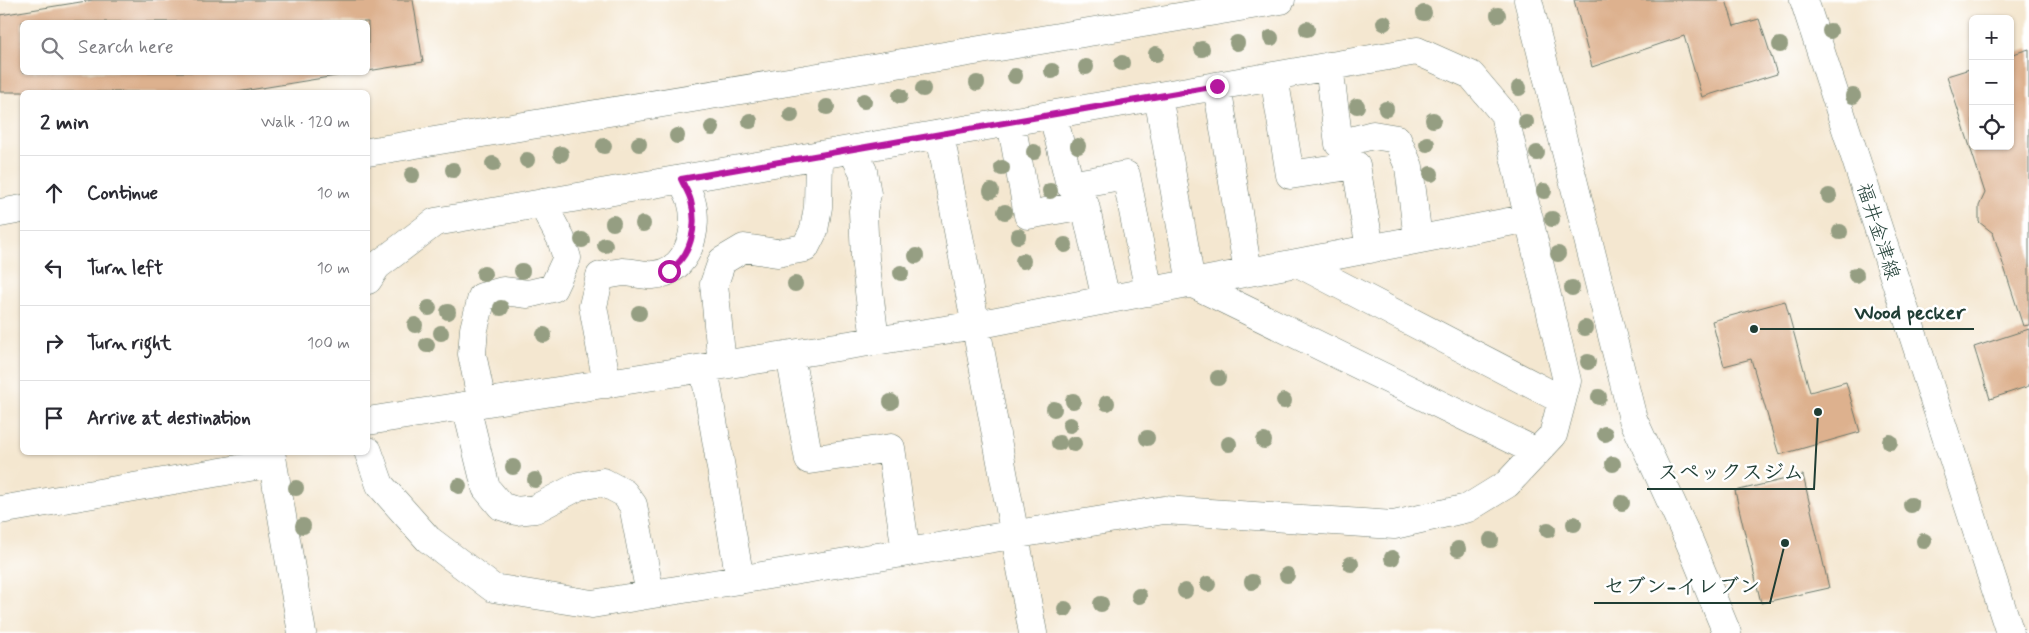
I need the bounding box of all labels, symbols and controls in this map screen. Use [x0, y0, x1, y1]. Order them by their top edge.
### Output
map controls [1969, 15, 2014, 150]
button: + [1969, 15, 2014, 60]
search box [20, 20, 370, 75]
icon: search [38, 34, 66, 62]
text: Search here [78, 35, 174, 60]
button: − [1969, 60, 2014, 105]
route end [1206, 75, 1229, 98]
button: locate [1969, 105, 2014, 150]
text: 2 min [40, 109, 89, 137]
text: Walk · 120 m [261, 112, 350, 133]
icon: ahead [40, 179, 68, 207]
street label: 福井金津線 [1849, 180, 1906, 283]
text: Continue [87, 181, 158, 206]
text: 10 m [317, 183, 350, 204]
icon: left [40, 254, 68, 282]
text: Turn left [87, 256, 163, 281]
text: 10 m [317, 258, 350, 279]
route start [658, 260, 681, 283]
callout: Wood pecker [1845, 293, 1974, 329]
text: Wood pecker [1854, 299, 1967, 327]
icon: right [40, 329, 68, 357]
text: Turn right [87, 331, 171, 356]
text: 100 m [307, 333, 350, 354]
icon: arrive [40, 404, 68, 432]
text: Arrive at destination [87, 406, 251, 431]
callout: スペックスジム [1647, 453, 1814, 489]
text: スペックスジム [1658, 459, 1804, 487]
callout: セブン-イレブン [1594, 567, 1770, 603]
text: セブン-イレブン [1604, 573, 1760, 601]

